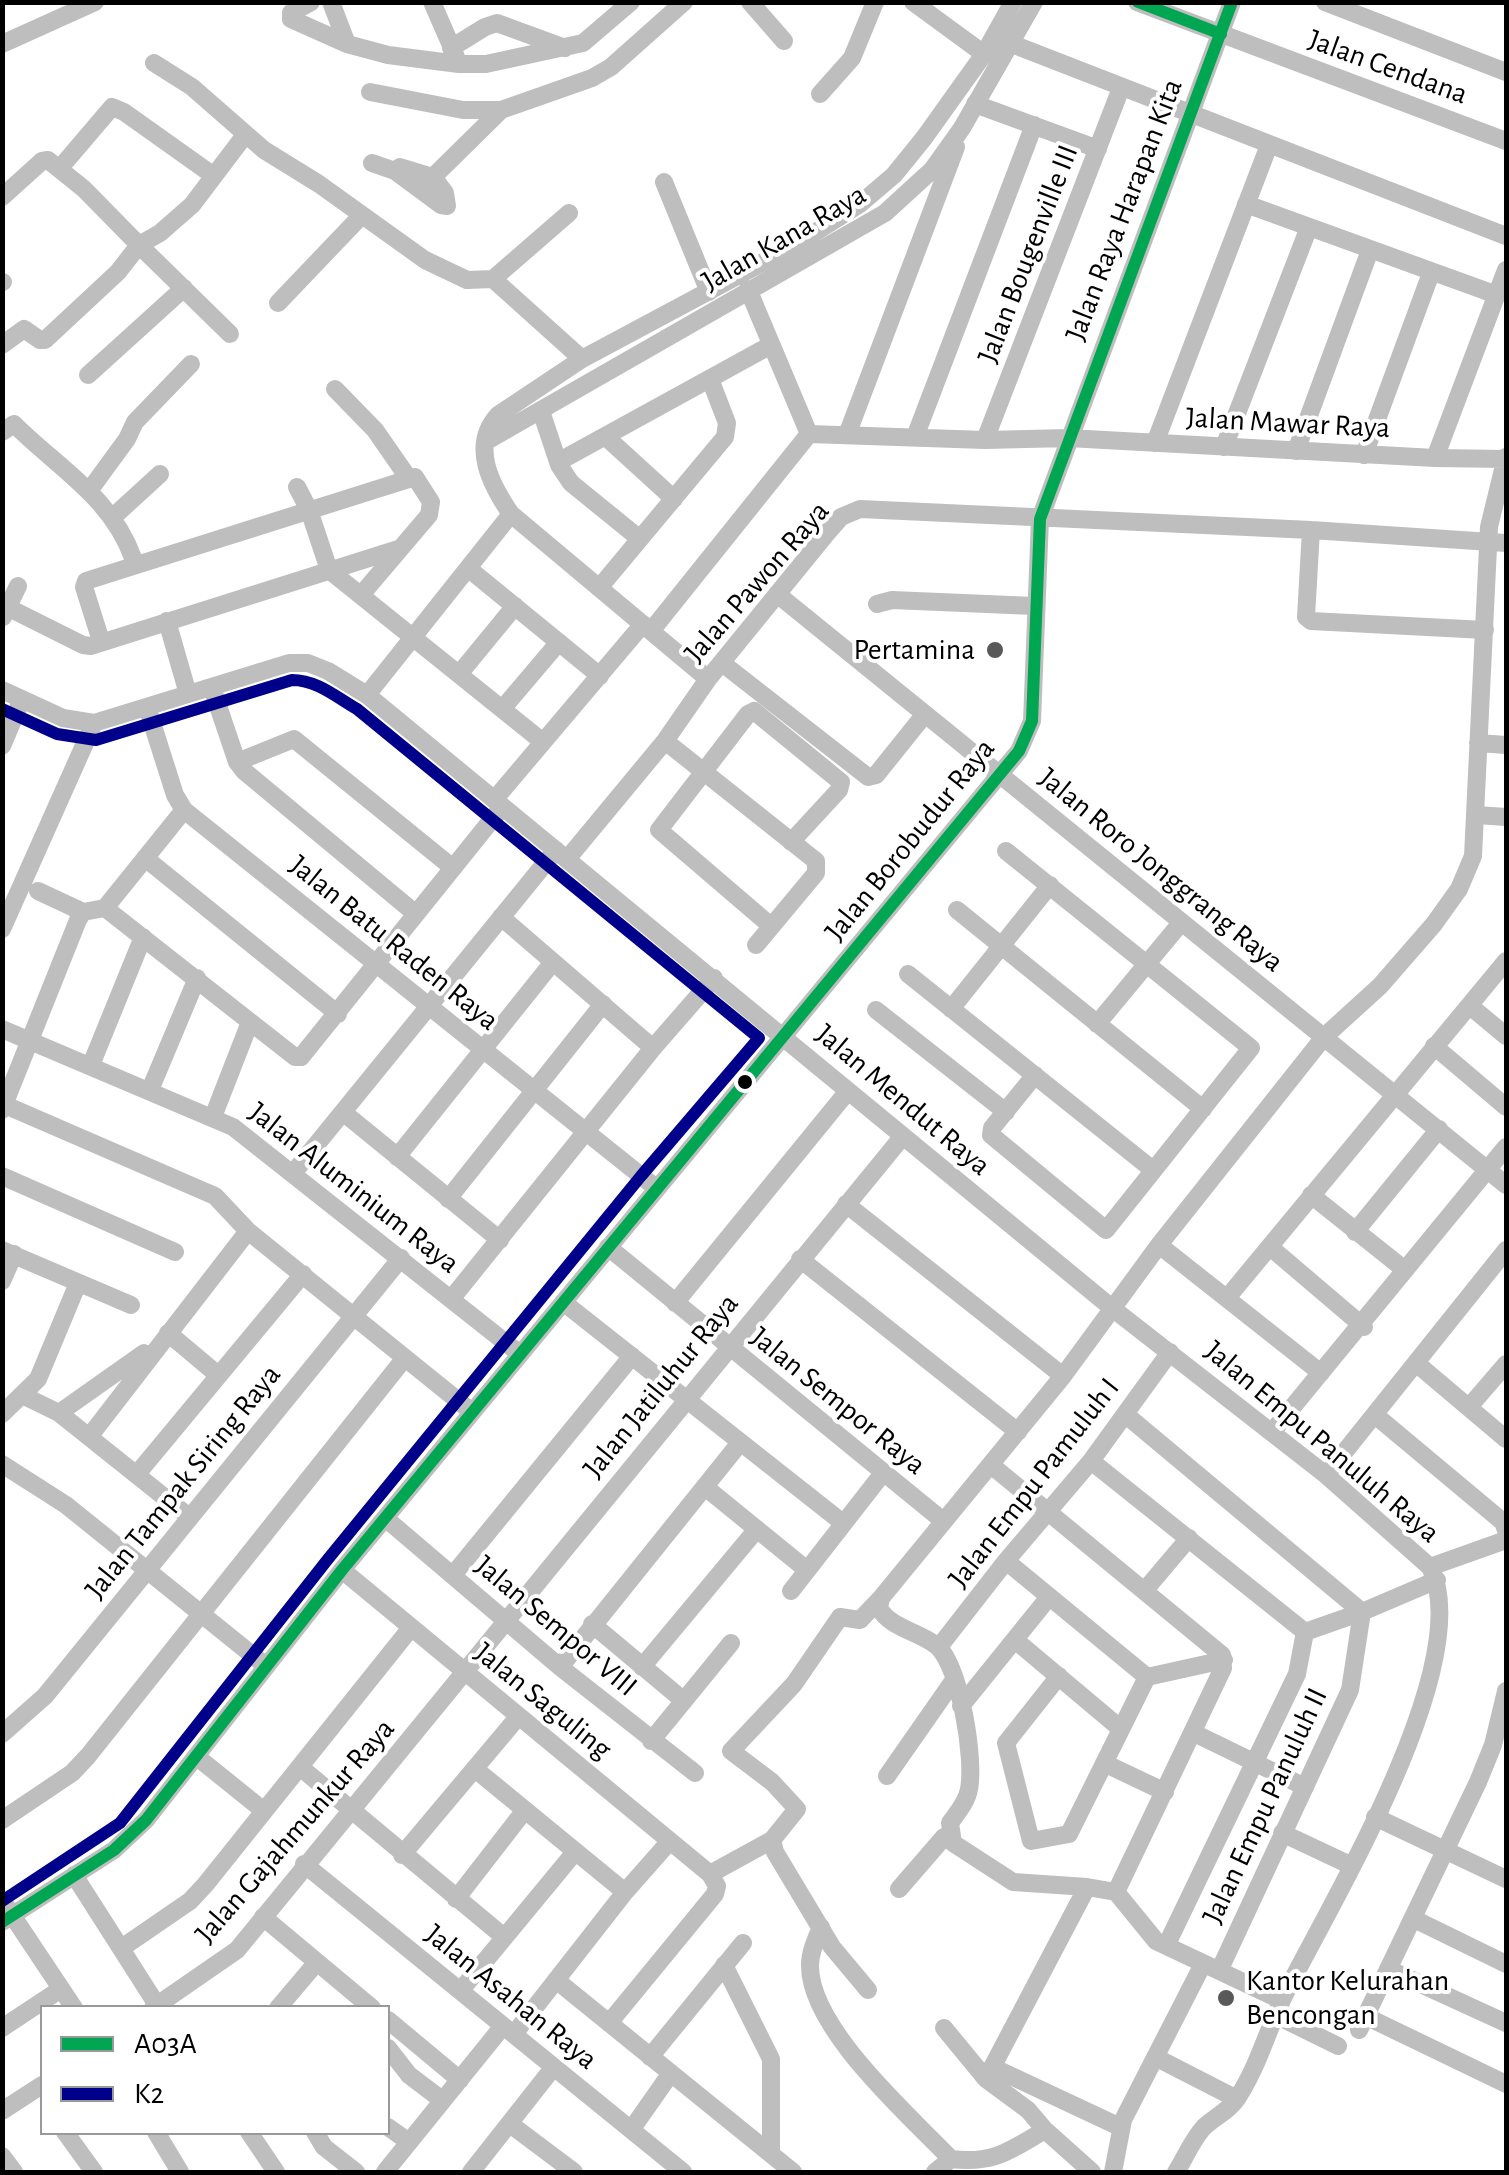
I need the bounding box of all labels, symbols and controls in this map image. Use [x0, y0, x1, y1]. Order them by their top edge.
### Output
street label: Jalan Cendana [1304, 22, 1472, 112]
street label: Jalan Raya Harapan Kita [1057, 74, 1191, 346]
street label: Jalan Bougenville III [970, 140, 1086, 368]
street label: Jalan Kana Raya [695, 177, 873, 299]
street label: Jalan Mawar Raya [1185, 400, 1391, 446]
street label: Jalan Pawon Raya [677, 494, 837, 670]
place label: Pertamina [853, 632, 975, 668]
marker: Pertamina [984, 639, 1006, 661]
street label: Jalan Borobudur Raya [817, 731, 1003, 949]
street label: Jalan Roro Jonggrang Raya [1031, 760, 1291, 980]
street label: Jalan Batu Raden Raya [282, 847, 506, 1039]
street label: Jalan Mendut Raya [808, 1016, 998, 1184]
unlabelled marker [735, 1072, 755, 1092]
street label: Jalan Aluminium Raya [242, 1095, 466, 1281]
street label: Jalan Jatiluhur Raya [576, 1286, 746, 1486]
street label: Jalan Sempor Raya [743, 1319, 933, 1483]
street label: Jalan Empu Panuluh Raya [1197, 1333, 1447, 1551]
street label: Jalan Tampak Siring Raya [77, 1358, 289, 1606]
street label: Jalan Empu Pamuluh I [941, 1371, 1127, 1595]
street label: Jalan Sempor VIII [468, 1548, 644, 1704]
street label: Jalan Saguling [467, 1635, 619, 1767]
street label: Jalan Empu Panuluh II [1195, 1682, 1335, 1930]
street label: Jalan Gajahmunkur Raya [188, 1711, 402, 1951]
street label: Jalan Asahan Raya [417, 1916, 605, 2078]
place label: Kantor Kelurahan Bencongan [1246, 1963, 1449, 2034]
marker: Kantor Kelurahan Bencongan [1215, 1987, 1237, 2009]
legend [40, 2005, 390, 2135]
text: A03A [134, 2029, 197, 2059]
text: K2 [134, 2079, 164, 2109]

